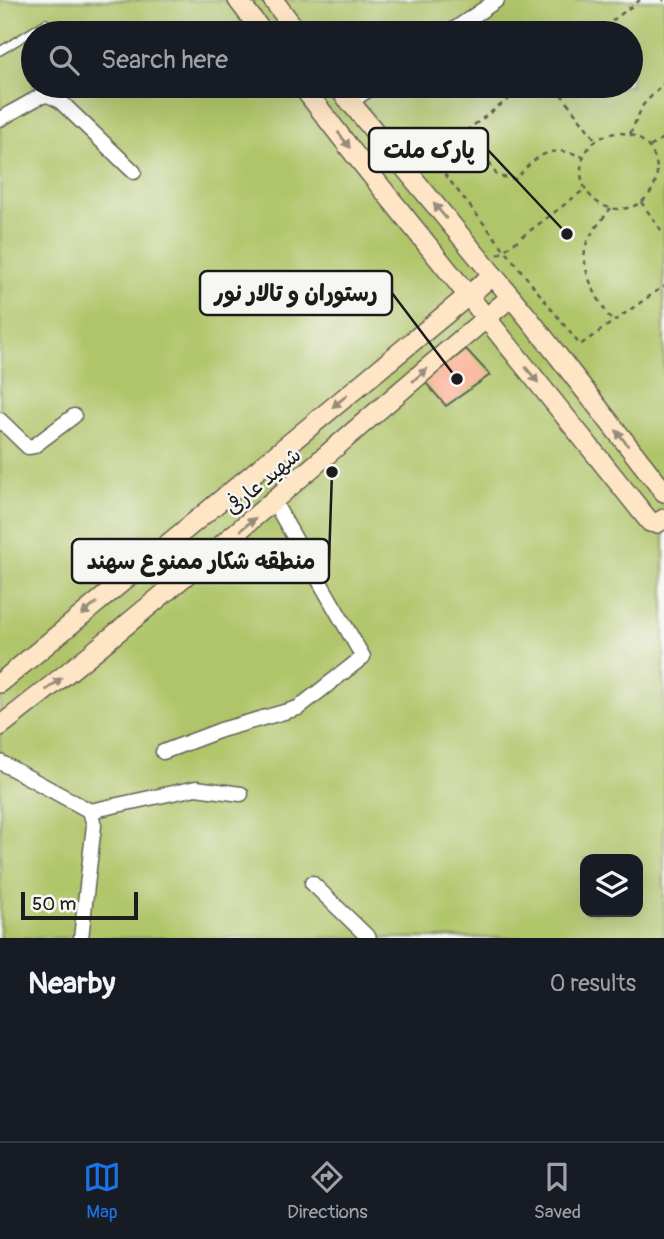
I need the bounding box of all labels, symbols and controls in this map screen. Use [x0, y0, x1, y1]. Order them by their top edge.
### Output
search box [21, 21, 643, 98]
icon: search [45, 41, 83, 79]
text: Search here [101, 44, 228, 76]
callout: پارک ملت [369, 128, 488, 172]
one-way arrow [336, 131, 350, 149]
text: پارک ملت [383, 136, 475, 165]
one-way arrow [432, 202, 448, 220]
callout: رستوران و تالار نور [200, 271, 392, 315]
text: رستوران و تالار نور [212, 279, 378, 308]
one-way arrow [525, 365, 540, 383]
one-way arrow [412, 368, 429, 383]
one-way arrow [331, 393, 348, 408]
one-way arrow [616, 429, 630, 447]
street label: شهید عارفی [219, 441, 307, 521]
one-way arrow [239, 516, 257, 531]
callout: منطقه شکار ممنوع سهند [72, 539, 329, 583]
text: منطقه شکار ممنوع سهند [87, 547, 315, 577]
one-way arrow [81, 601, 98, 616]
one-way arrow [45, 678, 63, 692]
map controls [580, 854, 643, 917]
button: layers [580, 854, 643, 917]
scale bar [21, 889, 138, 921]
text: 50 m [32, 892, 76, 916]
text: Nearby [28, 965, 115, 1002]
text: 0 results [550, 969, 636, 998]
tab: Map [83, 1158, 121, 1224]
tab: Directions [287, 1158, 368, 1224]
tab: Saved [534, 1158, 581, 1224]

